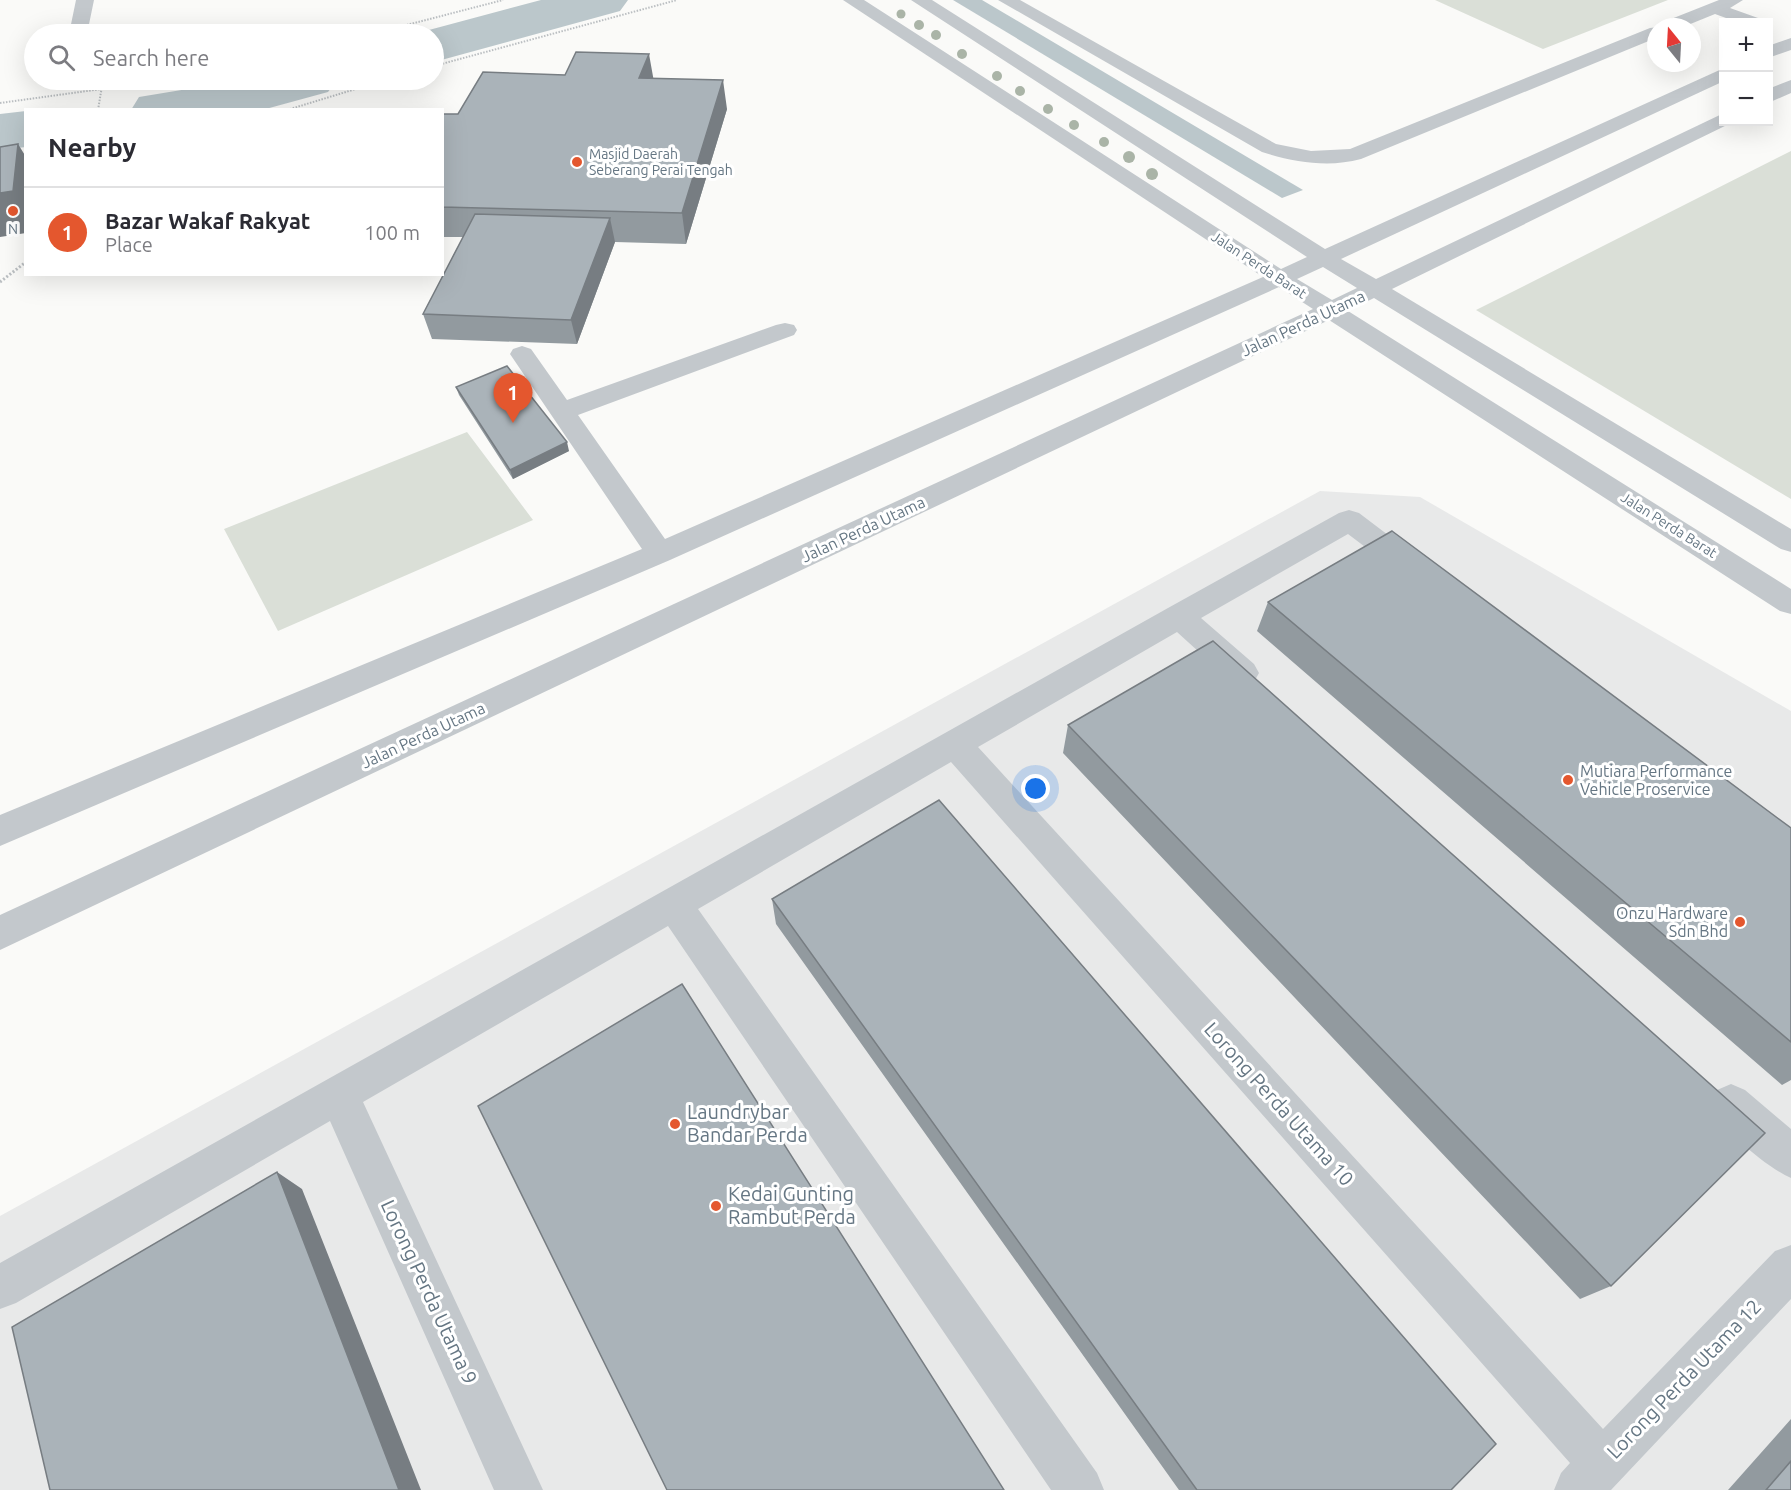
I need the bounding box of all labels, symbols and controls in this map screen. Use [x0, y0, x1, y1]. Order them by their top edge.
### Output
north arrow [1647, 18, 1701, 72]
map controls [1719, 18, 1773, 126]
button: + [1719, 18, 1773, 72]
search box [24, 24, 444, 90]
icon: search [45, 41, 78, 74]
text: Search here [93, 45, 209, 70]
button: − [1719, 72, 1773, 126]
text: Nearby [48, 133, 136, 162]
place label: Masjid Daerah Seberang Perai Tengah [589, 146, 733, 178]
marker: Masjid Daerah Seberang Perai Tengah [570, 155, 584, 169]
marker: N [6, 204, 20, 218]
text: Bazar Wakaf Rakyat [105, 208, 310, 233]
place label: N [8, 221, 18, 237]
text: 1 [62, 221, 73, 244]
text: 100 m [364, 221, 420, 244]
street label: Jalan Perda Barat [1209, 228, 1310, 302]
text: Place [105, 233, 153, 256]
street label: Jalan Perda Utama [1238, 286, 1368, 360]
pin: 1 [494, 374, 532, 423]
street label: Jalan Perda Barat [1618, 489, 1720, 561]
street label: Jalan Perda Utama [798, 492, 928, 566]
street label: Jalan Perda Utama [358, 698, 488, 772]
place label: Mutiara Performance Vehicle Proservice [1580, 762, 1732, 798]
marker: Mutiara Performance Vehicle Proservice [1561, 773, 1575, 787]
your location [1021, 774, 1050, 803]
place label: Onzu Hardware Sdn Bhd [1616, 904, 1728, 940]
marker: Onzu Hardware Sdn Bhd [1733, 915, 1747, 929]
street label: Lorong Perda Utama 10 [1200, 1017, 1359, 1190]
place label: Laundrybar Bandar Perda [687, 1100, 808, 1146]
marker: Laundrybar Bandar Perda [668, 1117, 682, 1131]
place label: Kedai Gunting Rambut Perda [728, 1182, 856, 1228]
street label: Lorong Perda Utama 9 [377, 1196, 482, 1388]
marker: Kedai Gunting Rambut Perda [709, 1199, 723, 1213]
street label: Lorong Perda Utama 12 [1602, 1294, 1765, 1463]

